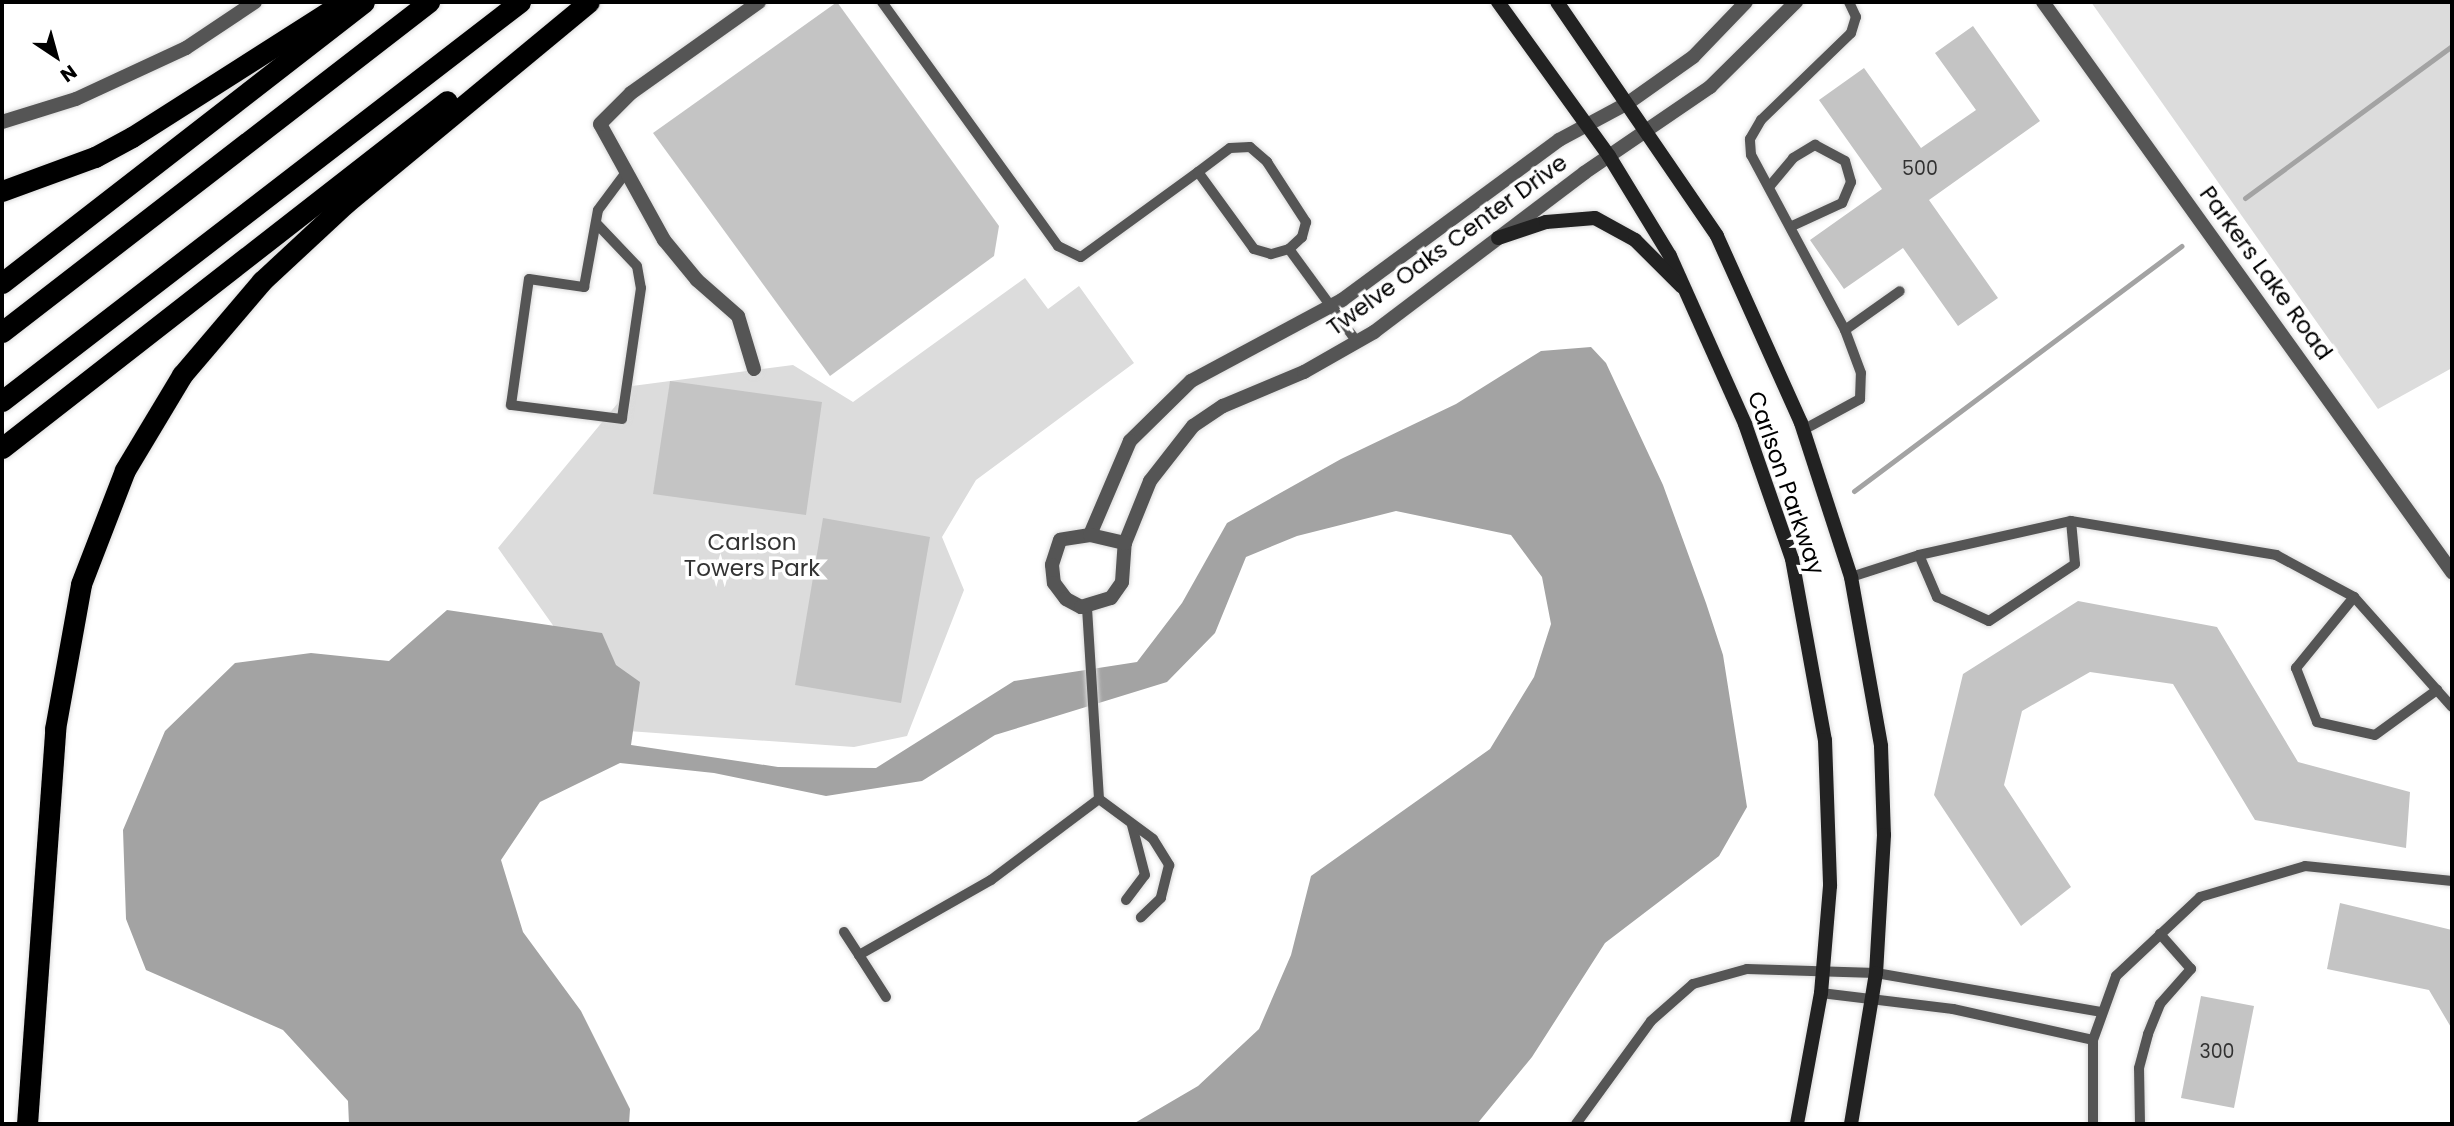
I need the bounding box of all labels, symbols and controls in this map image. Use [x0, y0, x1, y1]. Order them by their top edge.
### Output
north arrow [21, 21, 91, 91]
text: N [55, 58, 82, 89]
street label: Twelve Oaks Center Drive [1322, 149, 1572, 341]
house number: 500 [1902, 158, 1938, 180]
street label: Parkers Lake Road [2194, 181, 2338, 365]
street label: Carlson Parkway [1742, 388, 1830, 578]
park label: Carlson Towers Park [684, 528, 820, 582]
house number: 300 [2199, 1041, 2235, 1063]

